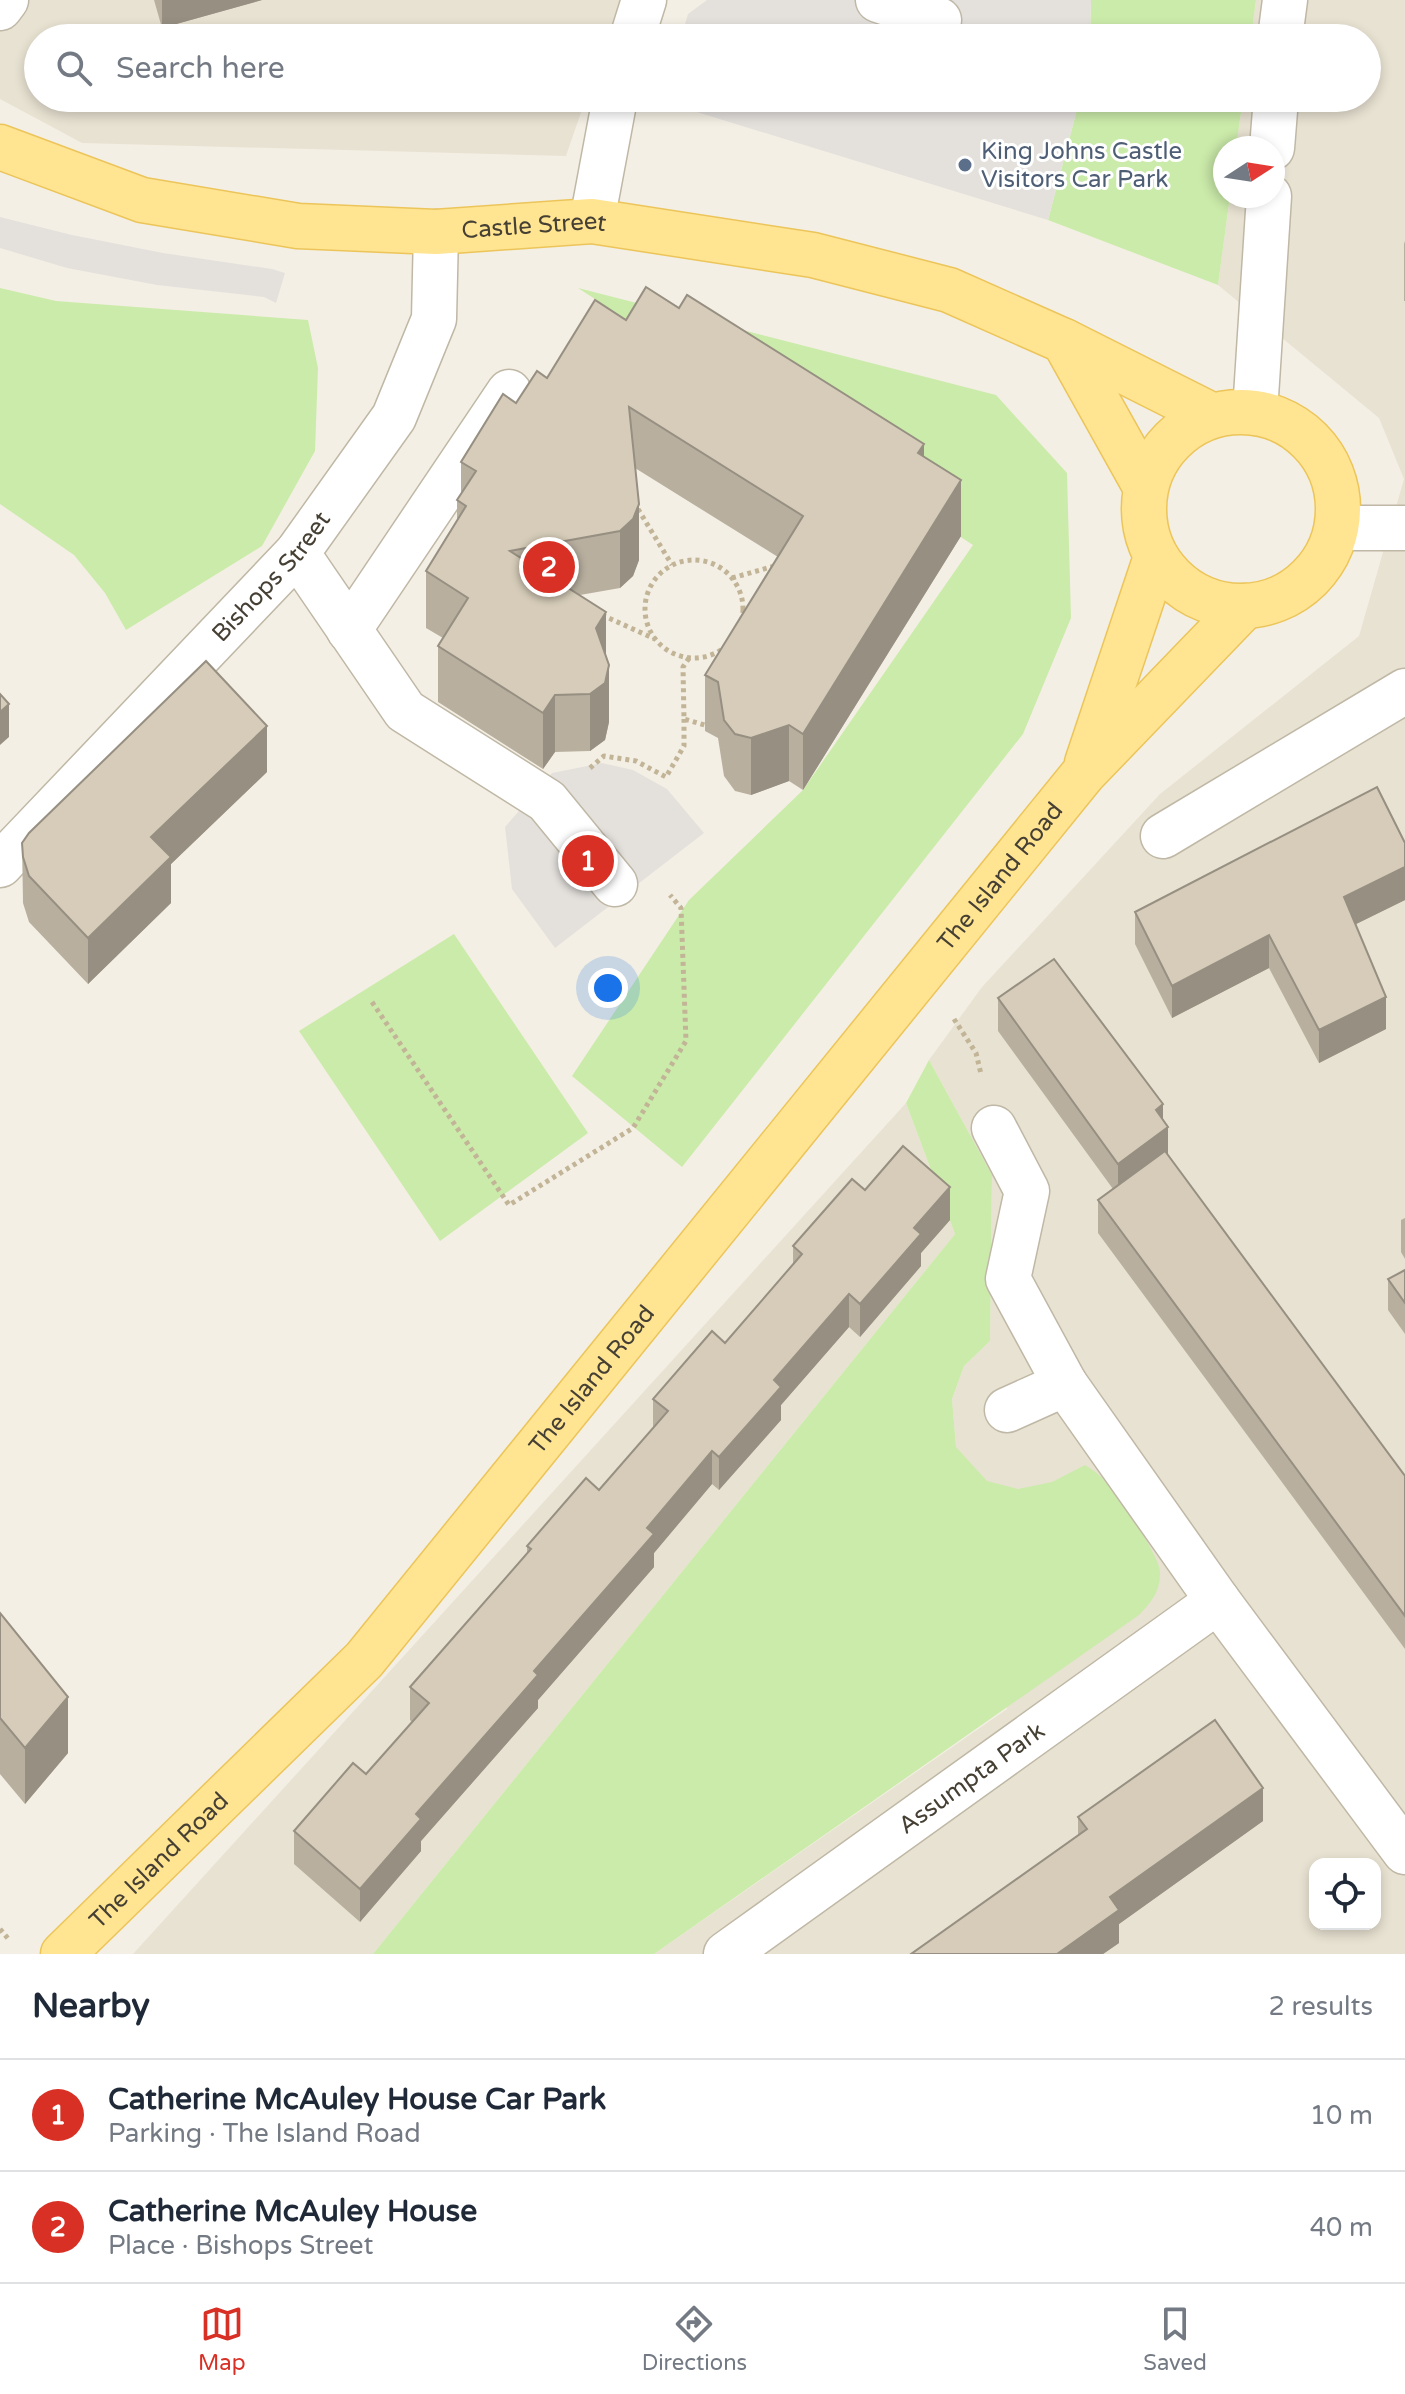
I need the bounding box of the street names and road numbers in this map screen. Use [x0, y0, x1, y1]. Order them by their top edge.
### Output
street label: Castle Street [460, 207, 608, 245]
street label: Bishops Street [206, 506, 337, 648]
street label: The Island Road [932, 797, 1069, 957]
street label: The Island Road [523, 1300, 661, 1460]
street label: Assumpta Park [893, 1716, 1050, 1841]
street label: The Island Road [84, 1786, 235, 1935]

